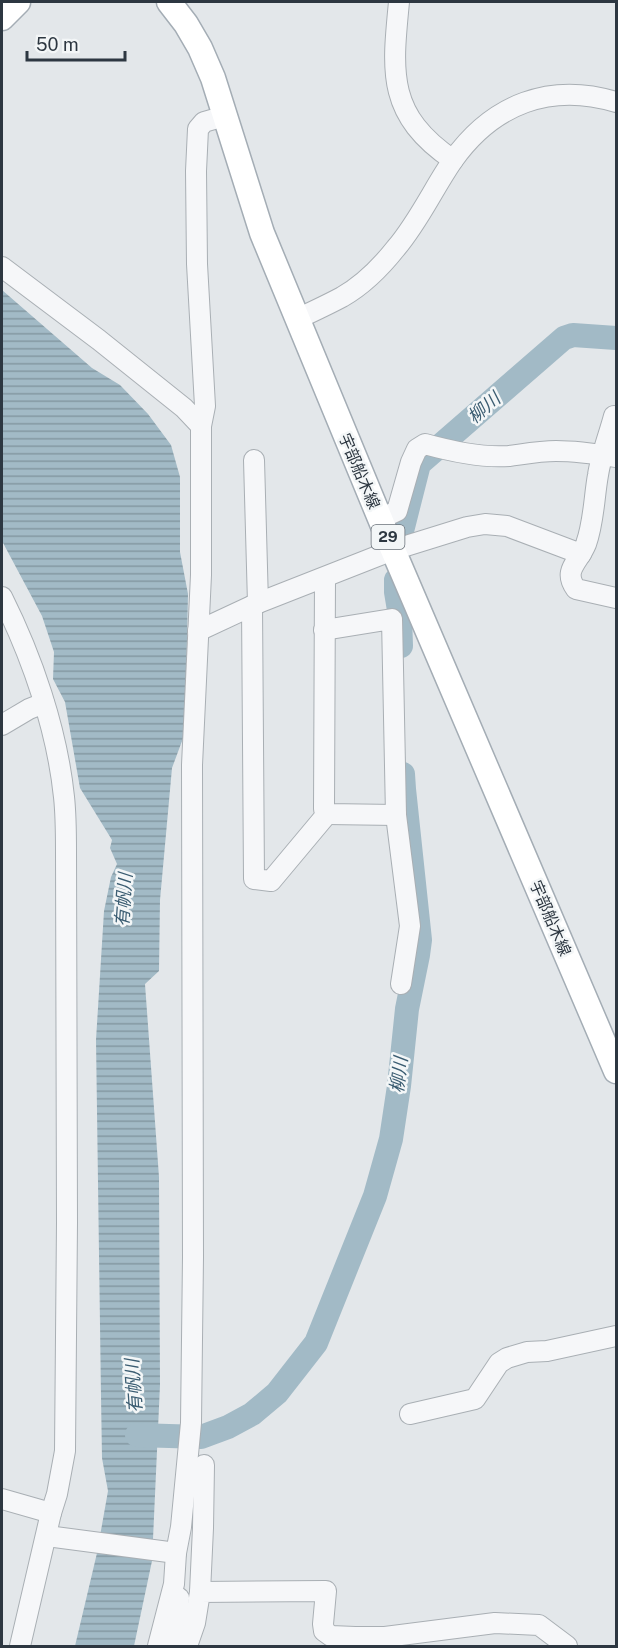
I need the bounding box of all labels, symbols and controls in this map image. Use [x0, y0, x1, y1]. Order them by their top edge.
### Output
scale bar [27, 24, 124, 62]
text: 50 m [36, 34, 79, 55]
water label: 柳川 [463, 387, 506, 427]
street label: 宇部船木線 [335, 431, 384, 512]
road number: 29 [372, 525, 404, 549]
water label: 有帆川 [111, 870, 136, 928]
street label: 宇部船木線 [526, 878, 575, 959]
water label: 柳川 [386, 1054, 411, 1094]
water label: 有帆川 [121, 1356, 146, 1414]

